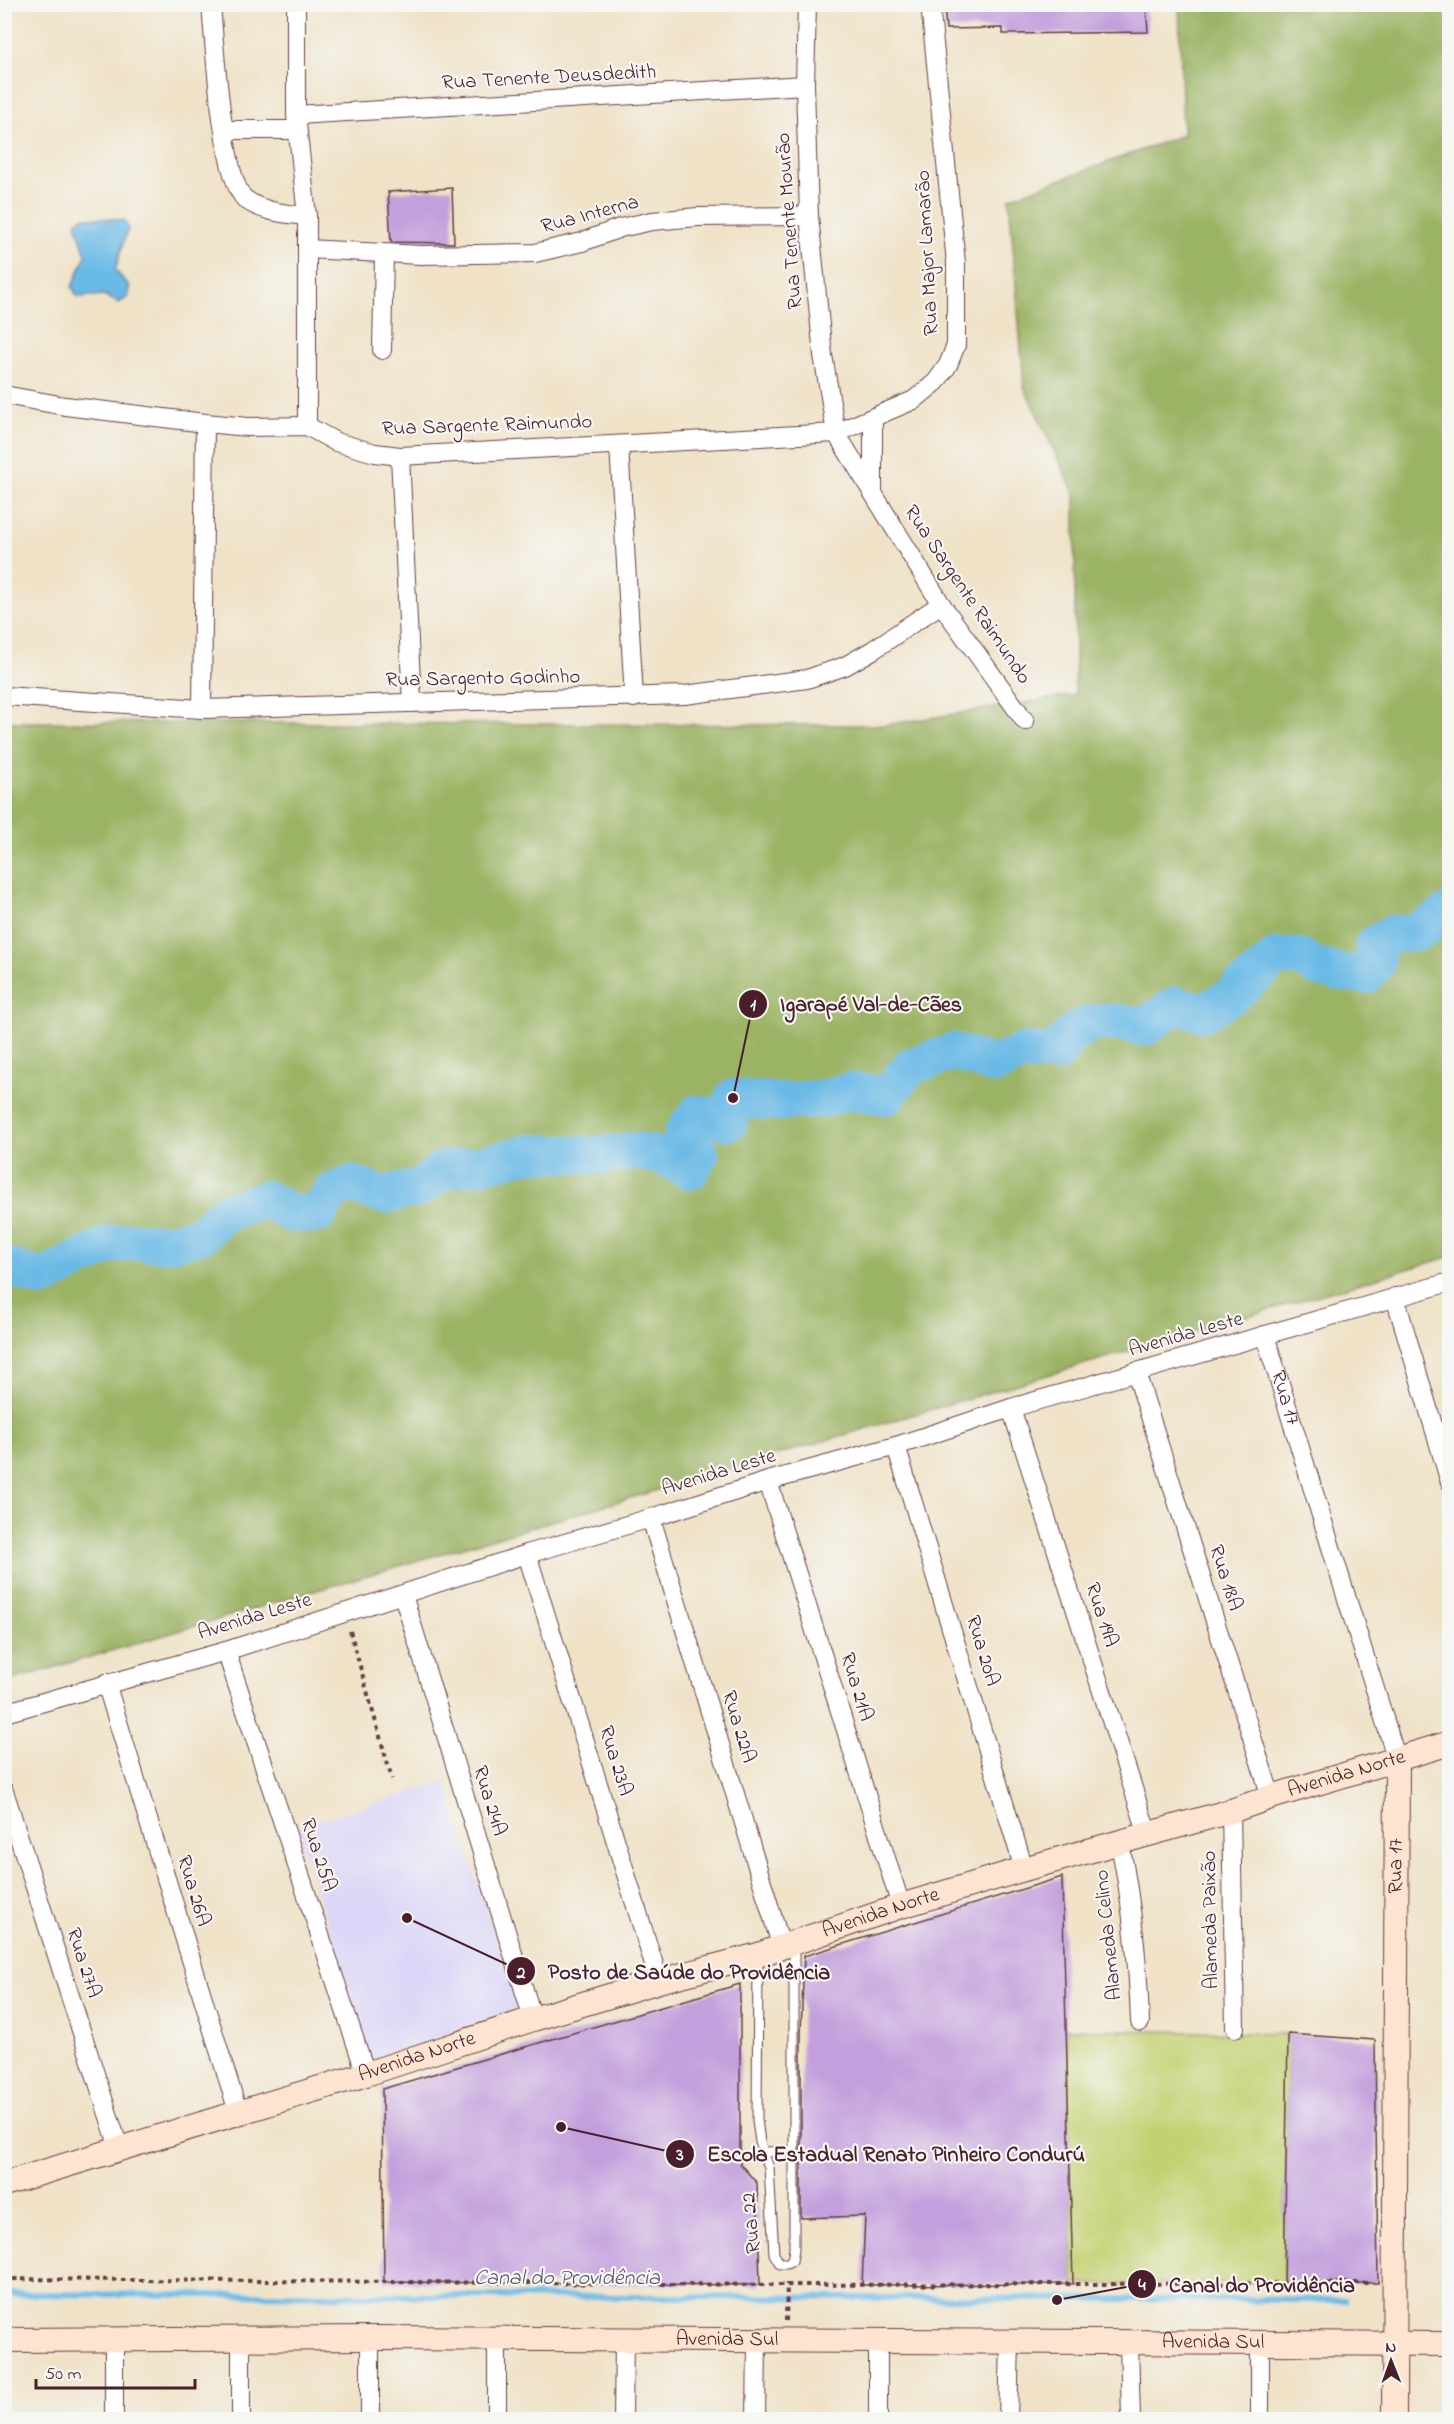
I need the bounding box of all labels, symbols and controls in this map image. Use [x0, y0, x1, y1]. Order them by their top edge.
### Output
street label: Rua Tenente Deusdedith [441, 57, 657, 99]
street label: Rua Tenente Mourão [769, 132, 811, 310]
street label: Rua Major Lamarão [909, 169, 947, 337]
street label: Rua Interna [538, 188, 642, 242]
street label: Rua Sargente Raimundo [381, 407, 593, 447]
street label: Rua Sargente Raimundo [894, 499, 1038, 692]
street label: Rua Sargento Godinho [385, 662, 581, 698]
callout: Igarapé Val-de-Cães [738, 984, 974, 1024]
text: Igarapé Val-de-Cães [780, 990, 962, 1023]
text: 1 [750, 993, 756, 1019]
street label: Avenida Leste [1125, 1304, 1247, 1366]
street label: Rua 17 [1262, 1367, 1307, 1429]
street label: Avenida Leste [658, 1441, 780, 1505]
street label: Rua 18A [1200, 1541, 1250, 1615]
street label: Rua 19A [1077, 1579, 1125, 1651]
street label: Avenida Leste [194, 1585, 316, 1649]
street label: Rua 20A [957, 1612, 1007, 1690]
street label: Rua 21A [831, 1649, 881, 1725]
street label: Rua 22A [713, 1687, 763, 1767]
street label: Rua 23A [590, 1722, 640, 1800]
street label: Avenida Norte [1284, 1742, 1410, 1806]
street label: Rua 24A [464, 1762, 514, 1840]
street label: Rua 25A [292, 1814, 344, 1896]
street label: Rua 17 [1381, 1838, 1412, 1894]
street label: Alameda Paixão [1195, 1850, 1227, 1990]
street label: Rua 26A [168, 1852, 218, 1930]
street label: Alameda Celino [1087, 1868, 1131, 2002]
street label: Avenida Norte [818, 1880, 944, 1947]
street label: Rua 27A [58, 1924, 108, 2002]
callout: Posto de Saúde do Providência [506, 1951, 842, 1991]
text: Posto de Saúde do Providência [548, 1958, 830, 1990]
text: 2 [516, 1961, 526, 1987]
street label: Avenida Norte [355, 2024, 480, 2090]
callout: Escola Estadual Renato Pinheiro Condurú [665, 2134, 1097, 2174]
text: Escola Estadual Renato Pinheiro Condurú [707, 2140, 1085, 2172]
text: 3 [675, 2143, 684, 2169]
street label: Rua 22 [734, 2191, 770, 2255]
water label: Canal do Providência [474, 2263, 661, 2295]
callout: Canal do Providência [1127, 2264, 1367, 2304]
text: Canal do Providência [1169, 2271, 1355, 2303]
text: 4 [1138, 2273, 1146, 2299]
street label: Avenida Sul [676, 2325, 778, 2355]
street label: Avenida Sul [1162, 2327, 1264, 2358]
north arrow [1361, 2331, 1421, 2391]
text: N [1385, 2336, 1397, 2360]
scale bar [36, 2352, 195, 2390]
text: 50 m [45, 2362, 82, 2388]

